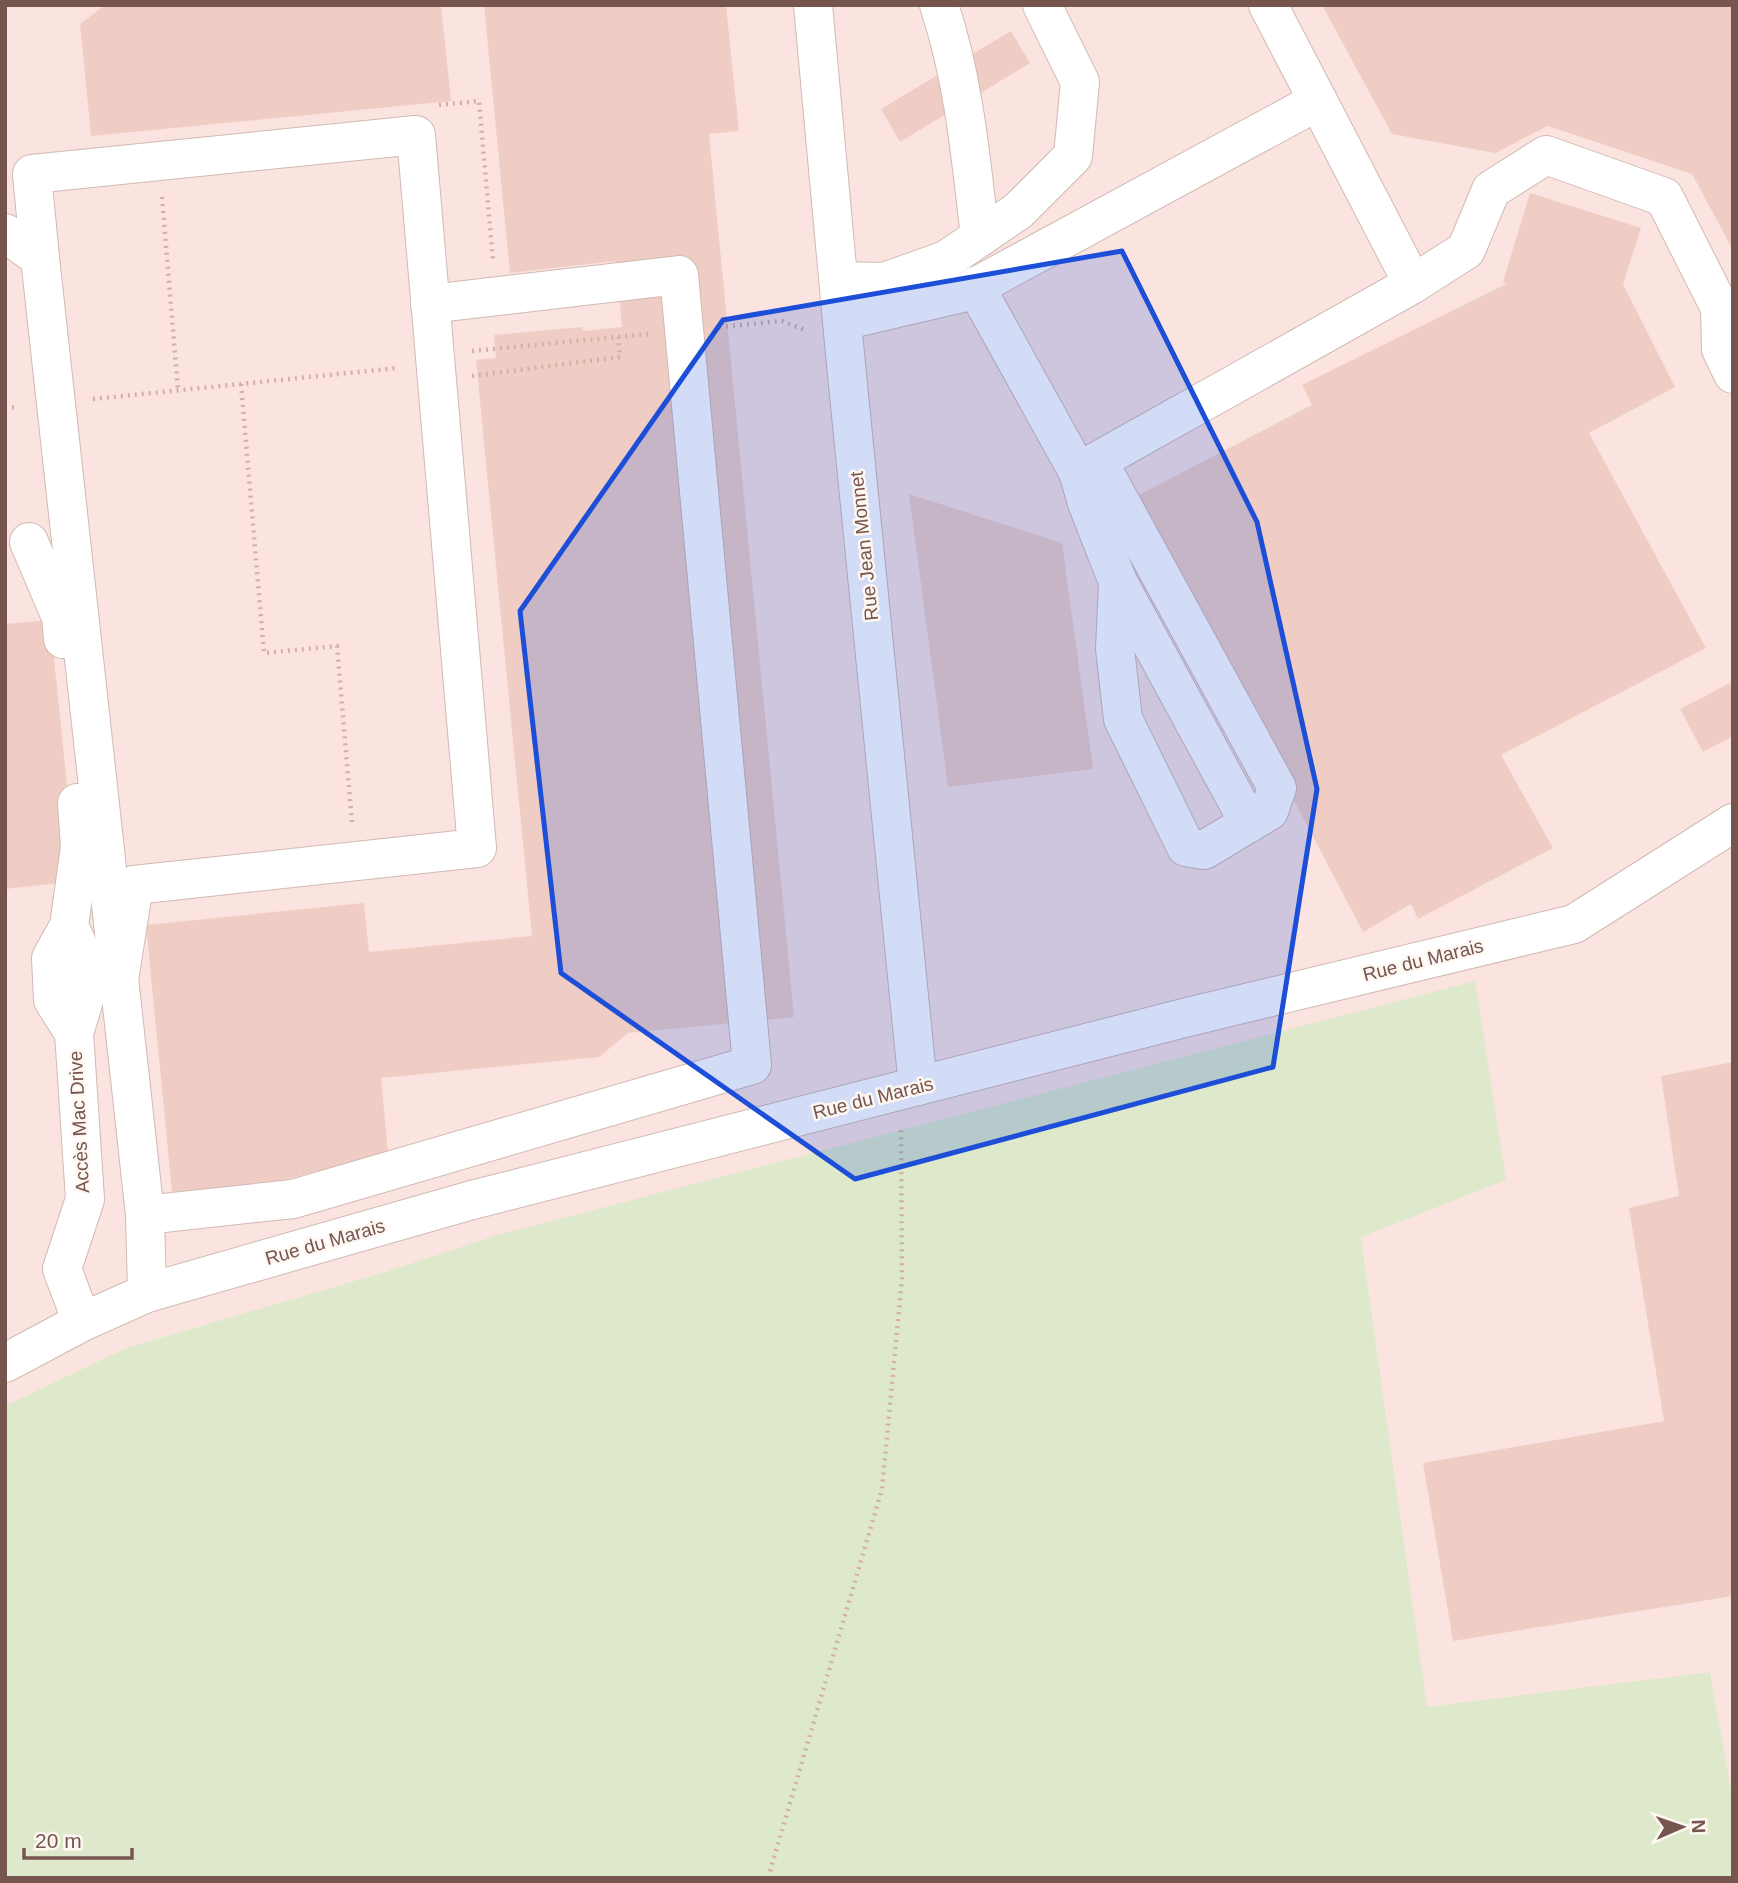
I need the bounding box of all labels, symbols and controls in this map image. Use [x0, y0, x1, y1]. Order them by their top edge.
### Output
street label: Rue Jean Monnet [846, 470, 882, 622]
street label: Rue du Marais [1361, 935, 1485, 985]
street label: Accès Mac Drive [65, 1050, 93, 1194]
street label: Rue du Marais [811, 1073, 935, 1123]
street label: Rue du Marais [263, 1215, 387, 1269]
north arrow [1647, 1792, 1717, 1862]
scale bar [24, 1816, 133, 1860]
text: N [1688, 1819, 1709, 1834]
text: 20 m [35, 1829, 82, 1852]

